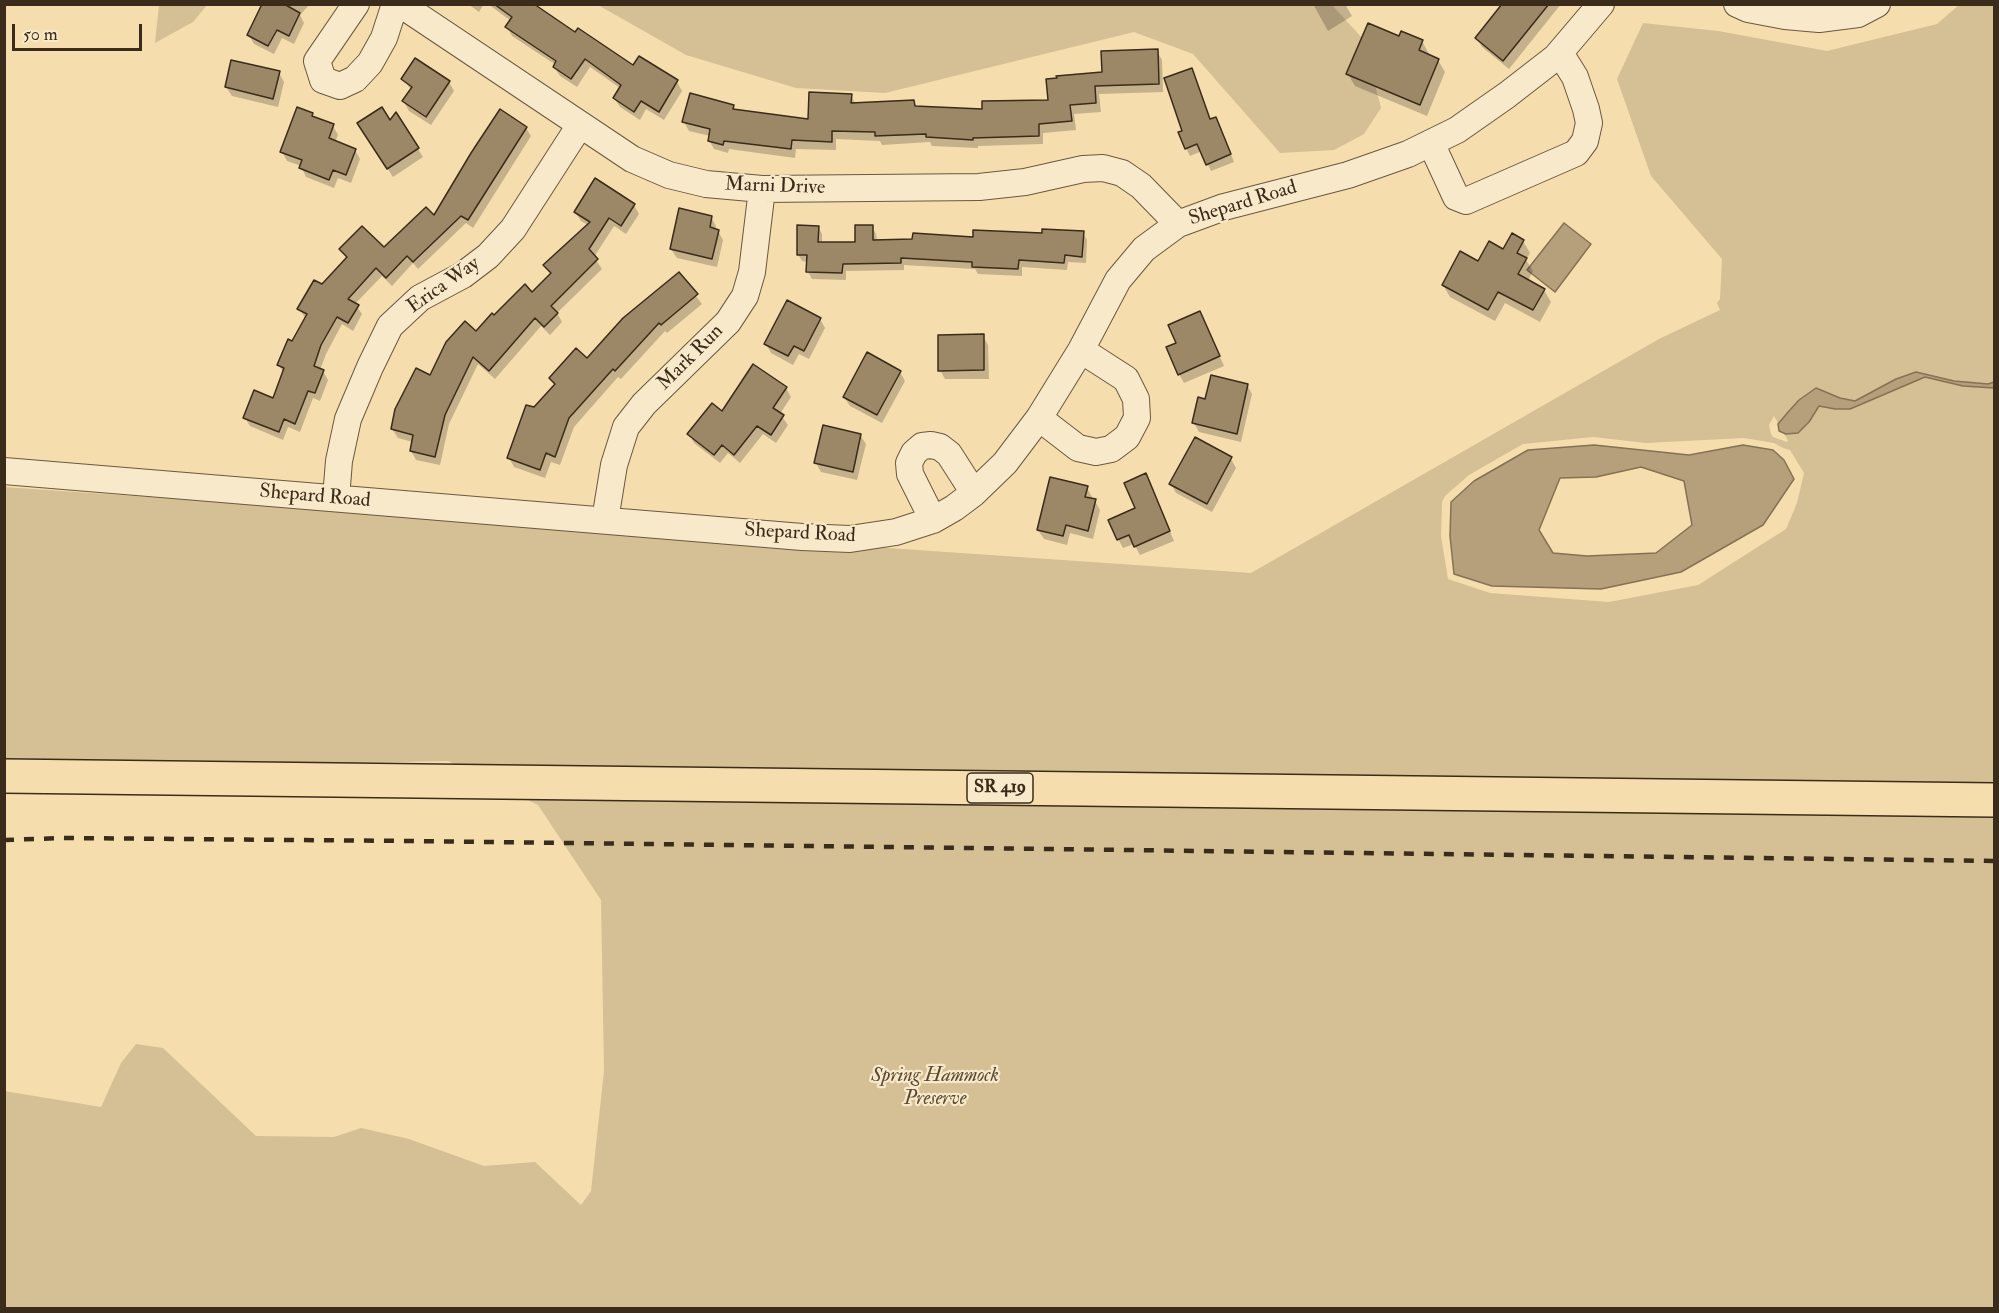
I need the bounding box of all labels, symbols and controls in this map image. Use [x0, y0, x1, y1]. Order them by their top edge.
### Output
scale bar [15, 12, 146, 50]
text: 50 m [23, 23, 58, 46]
street label: Marni Drive [724, 173, 826, 201]
street label: Shepard Road [1186, 176, 1300, 232]
street label: Erica Way [403, 252, 485, 320]
street label: Mark Run [653, 320, 729, 396]
street label: Shepard Road [258, 480, 372, 514]
street label: Shepard Road [744, 519, 856, 549]
road number: SR 419 [967, 773, 1033, 803]
park label: Spring Hammock Preserve [871, 1065, 999, 1112]

